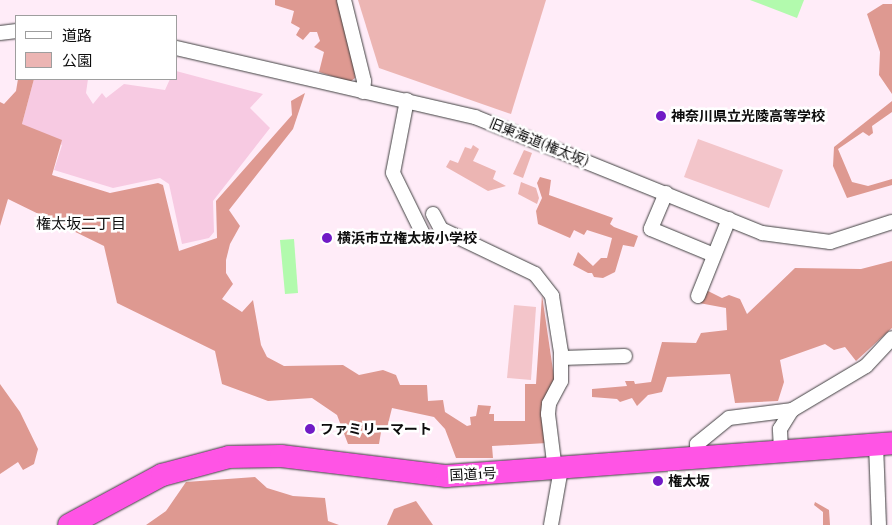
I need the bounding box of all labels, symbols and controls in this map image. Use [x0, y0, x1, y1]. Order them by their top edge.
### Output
legend [15, 15, 178, 80]
text: 道路 [62, 25, 92, 45]
text: 公園 [62, 50, 92, 70]
place label: 神奈川県立光陵高等学校 [671, 108, 825, 124]
marker: 神奈川県立光陵高等学校 [655, 110, 667, 122]
street label: 旧東海道(権太坂) [487, 114, 591, 170]
district label: 権太坂二丁目 [36, 215, 126, 233]
place label: 横浜市立権太坂小学校 [337, 230, 477, 246]
marker: 横浜市立権太坂小学校 [321, 232, 333, 244]
place label: ファミリーマート [320, 421, 432, 437]
marker: ファミリーマート [304, 423, 316, 435]
street label: 国道1号 [449, 464, 497, 484]
place label: 権太坂 [668, 473, 710, 489]
marker: 権太坂 [652, 475, 664, 487]

